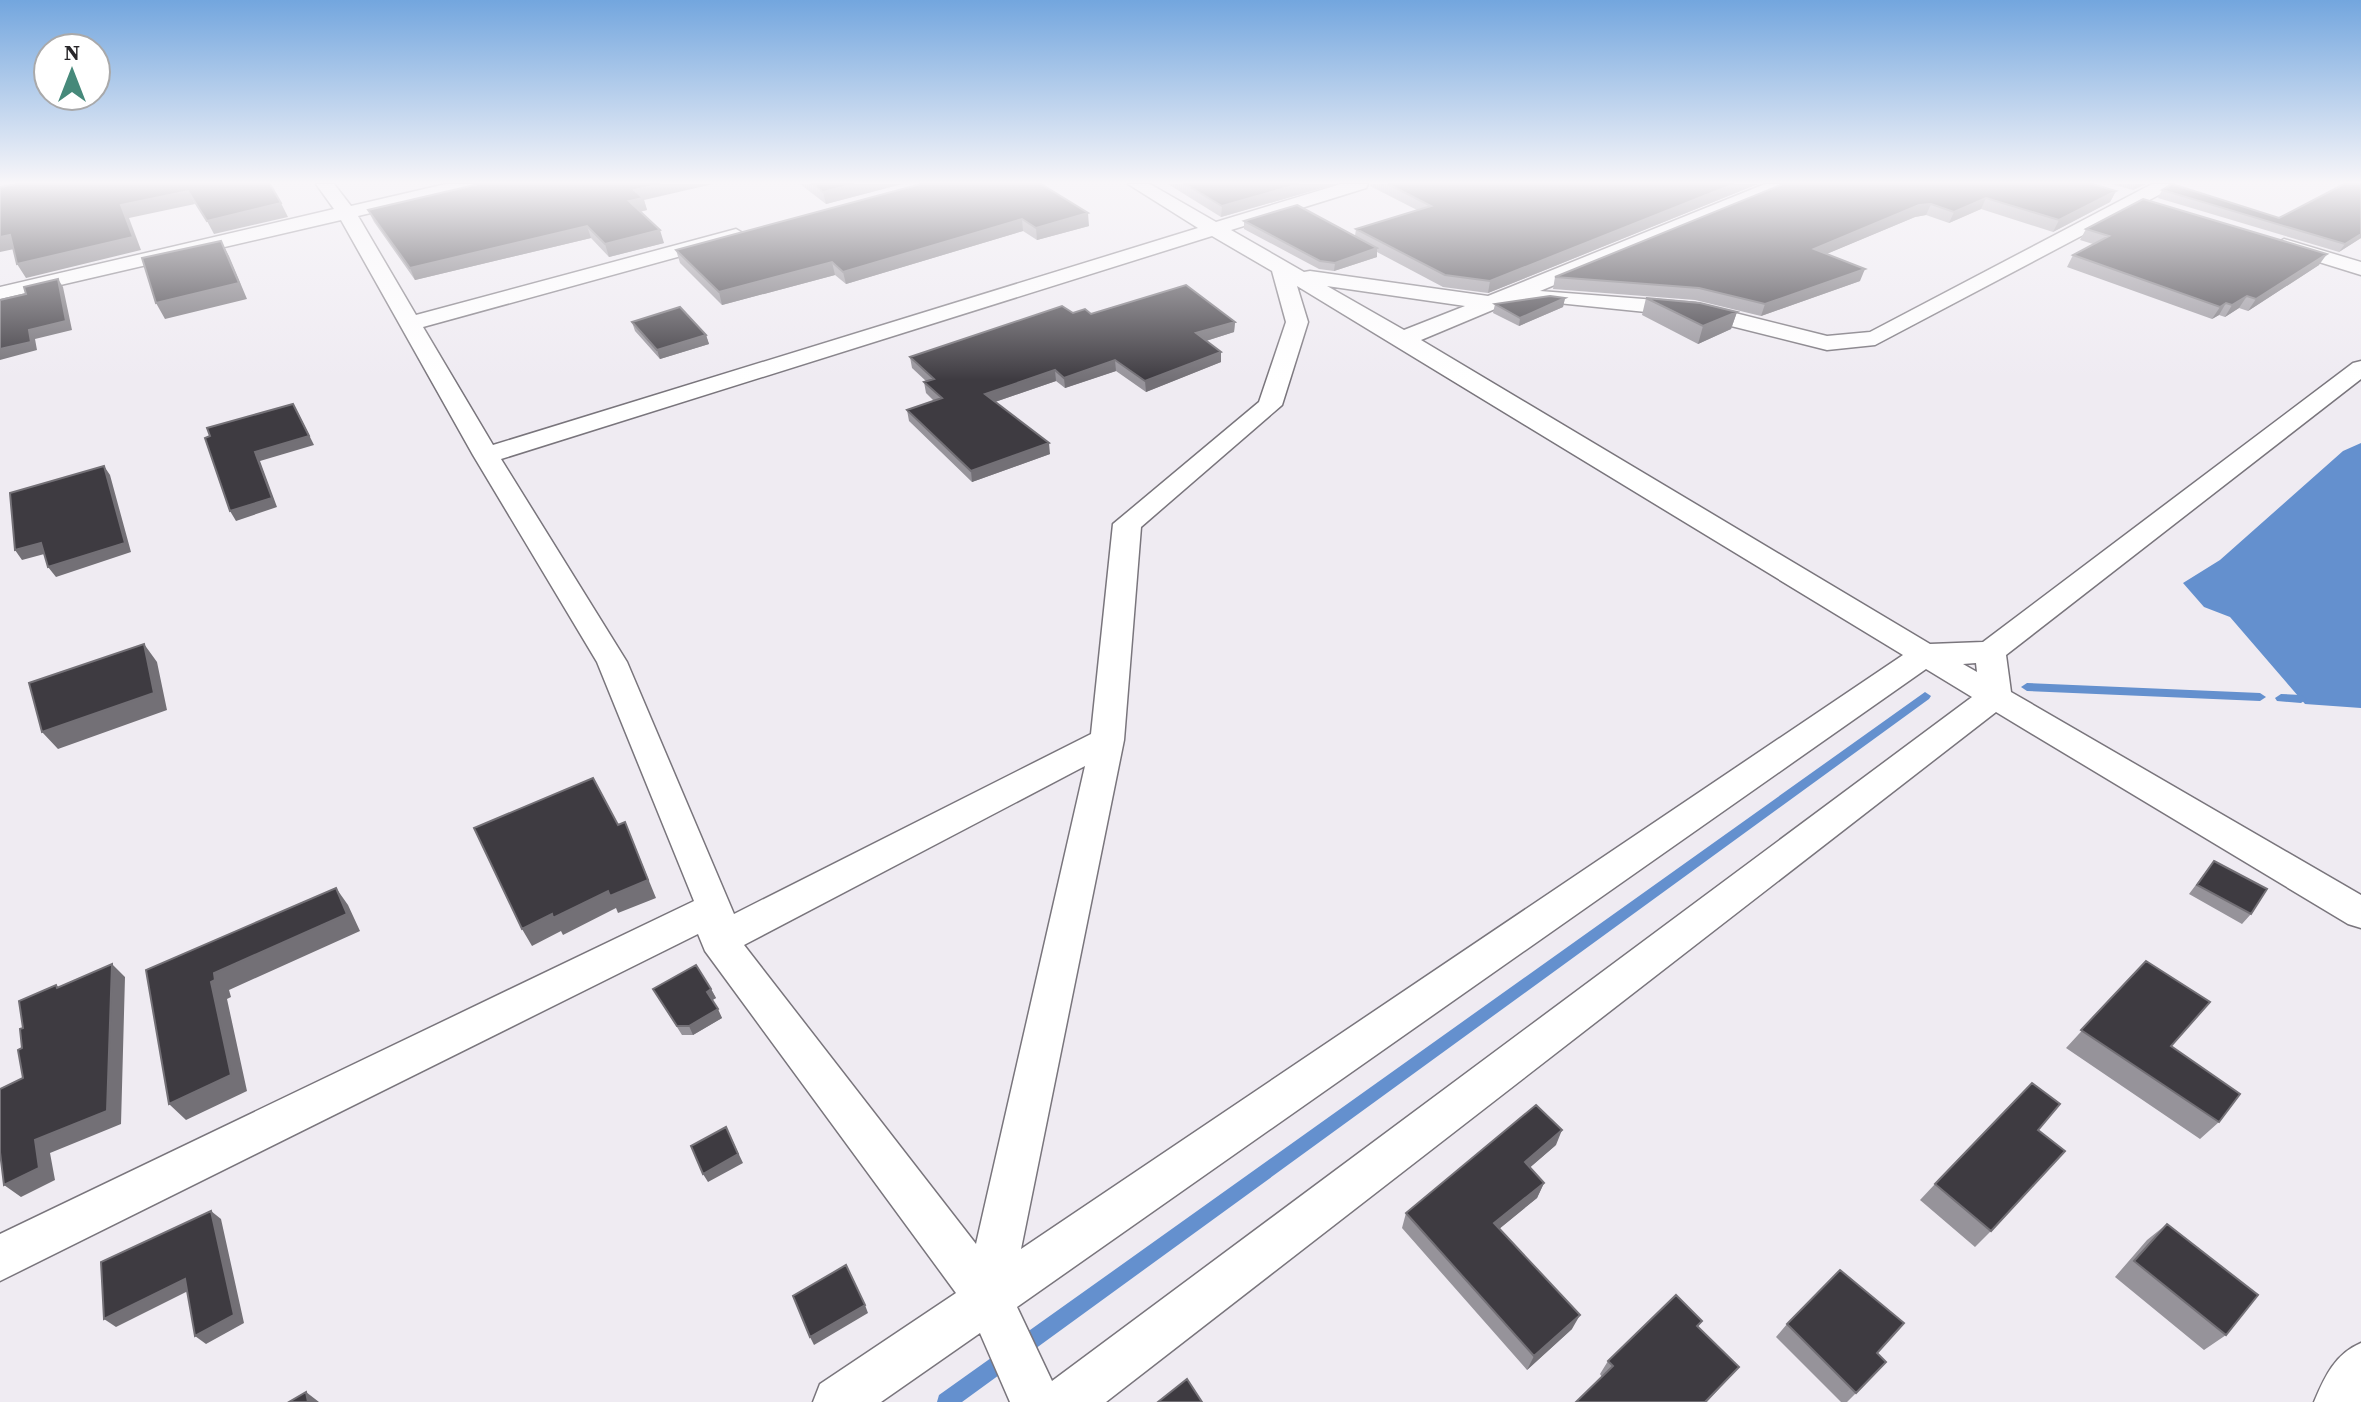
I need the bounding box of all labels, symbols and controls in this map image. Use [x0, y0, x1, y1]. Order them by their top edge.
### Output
north arrow [32, 32, 112, 112]
text: N [64, 37, 80, 67]

